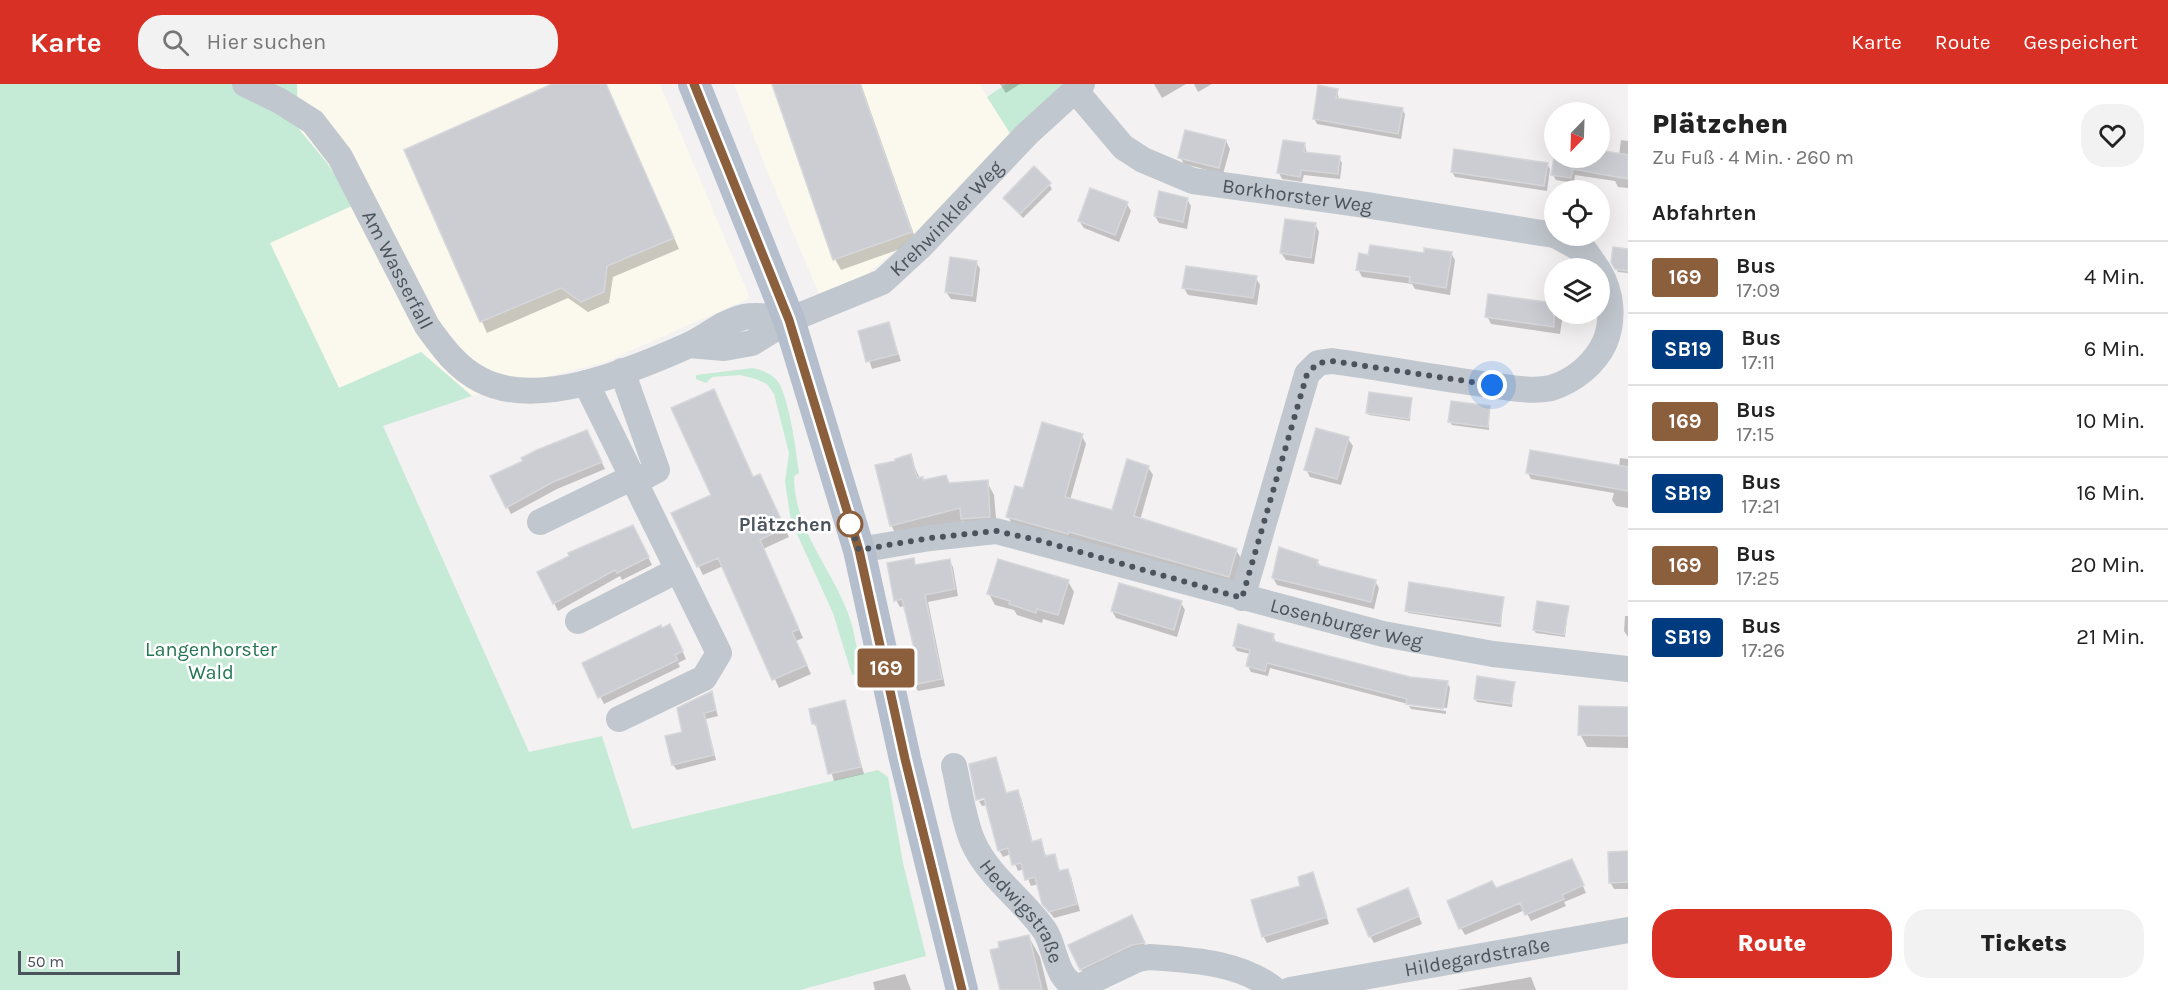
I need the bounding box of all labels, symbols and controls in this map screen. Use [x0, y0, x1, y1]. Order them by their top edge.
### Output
search box [138, 15, 558, 69]
text: Karte [30, 26, 102, 59]
icon: search [159, 26, 192, 59]
text: Hier suchen [207, 29, 326, 55]
text: Karte [1851, 30, 1902, 54]
text: Route [1935, 30, 1991, 54]
text: Gespeichert [2024, 30, 2138, 54]
north arrow [1544, 102, 1610, 168]
map controls [1544, 102, 1610, 324]
button: heart [2081, 104, 2144, 167]
text: Plätzchen [1652, 107, 1788, 140]
text: Zu Fuß · 4 Min. · 260 m [1652, 146, 1854, 169]
street label: Krehwinkler Weg [885, 156, 1008, 281]
street label: Borkhorster Weg [1221, 174, 1374, 218]
button: locate [1544, 180, 1610, 246]
text: Abfahrten [1652, 200, 1757, 226]
street label: Am Wasserfall [357, 206, 438, 333]
text: Bus [1736, 253, 1776, 279]
button: layers [1544, 258, 1610, 324]
text: 4 Min. [2084, 264, 2144, 290]
text: 169 [1668, 265, 1702, 289]
text: 17:09 [1736, 279, 1780, 302]
text: Bus [1741, 325, 1781, 351]
text: 6 Min. [2084, 336, 2144, 362]
text: SB19 [1664, 337, 1711, 361]
text: 17:11 [1741, 351, 1775, 374]
your location [1477, 370, 1507, 400]
text: Bus [1736, 397, 1776, 423]
text: 10 Min. [2076, 408, 2144, 434]
text: 169 [1668, 409, 1702, 433]
text: 17:15 [1736, 423, 1775, 446]
text: Bus [1741, 469, 1781, 495]
text: 16 Min. [2077, 480, 2144, 506]
text: SB19 [1664, 481, 1711, 505]
text: 17:21 [1741, 495, 1780, 518]
marker: Plätzchen [837, 511, 863, 537]
place label: Plätzchen [739, 513, 832, 536]
text: Bus [1736, 541, 1776, 567]
text: 20 Min. [2071, 552, 2144, 578]
text: 169 [1668, 553, 1702, 577]
text: 17:25 [1736, 567, 1780, 590]
street label: Losenburger Weg [1268, 594, 1425, 653]
text: Bus [1741, 613, 1781, 639]
text: 21 Min. [2076, 624, 2144, 650]
text: SB19 [1664, 625, 1711, 649]
park label: Langenhorster Wald [145, 638, 278, 684]
text: 17:26 [1741, 639, 1785, 662]
line badge: 169 [852, 648, 920, 688]
text: 169 [869, 656, 903, 680]
street label: Hedwigstraße [975, 855, 1067, 966]
button: Route [1652, 909, 1892, 978]
button: Tickets [1904, 909, 2144, 978]
street label: Hildegardstraße [1403, 933, 1552, 981]
scale bar [18, 948, 180, 976]
text: 50 m [27, 952, 64, 971]

